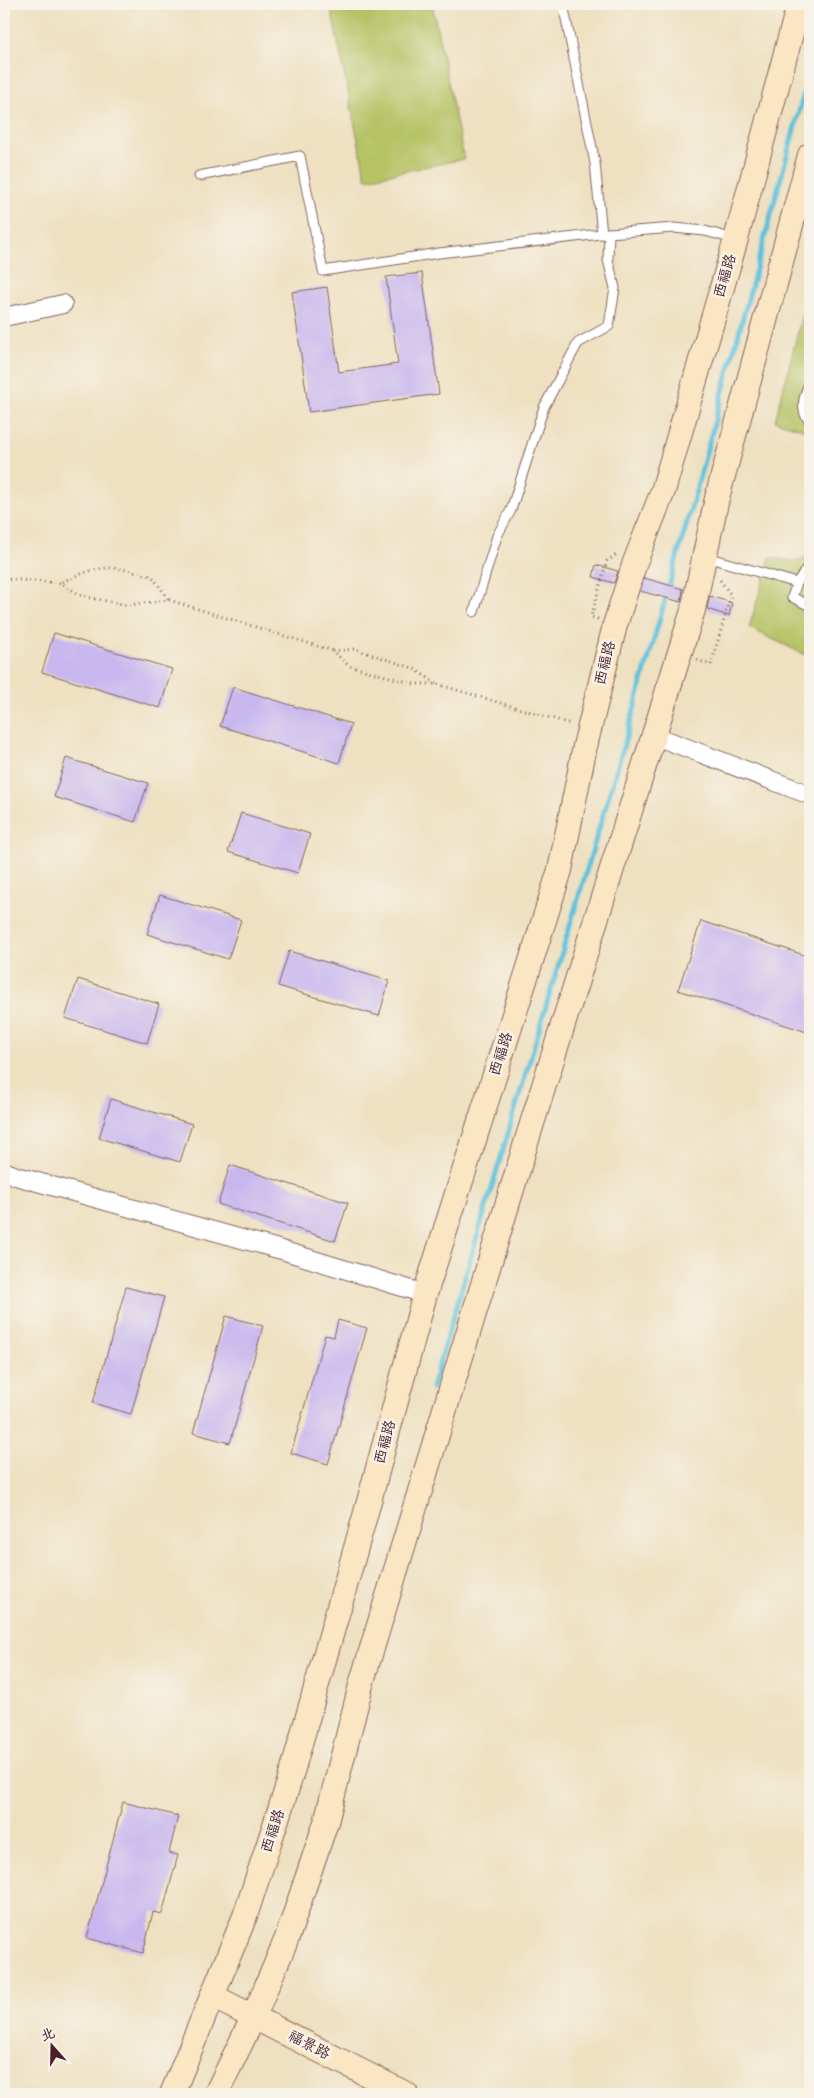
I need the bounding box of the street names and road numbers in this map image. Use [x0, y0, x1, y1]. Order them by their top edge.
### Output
street label: 西福路 [710, 252, 740, 300]
street label: 西福路 [590, 639, 620, 687]
street label: 西福路 [485, 1030, 517, 1078]
street label: 西福路 [370, 1418, 400, 1466]
street label: 西福路 [257, 1807, 289, 1855]
street label: 福景路 [285, 2026, 333, 2064]

